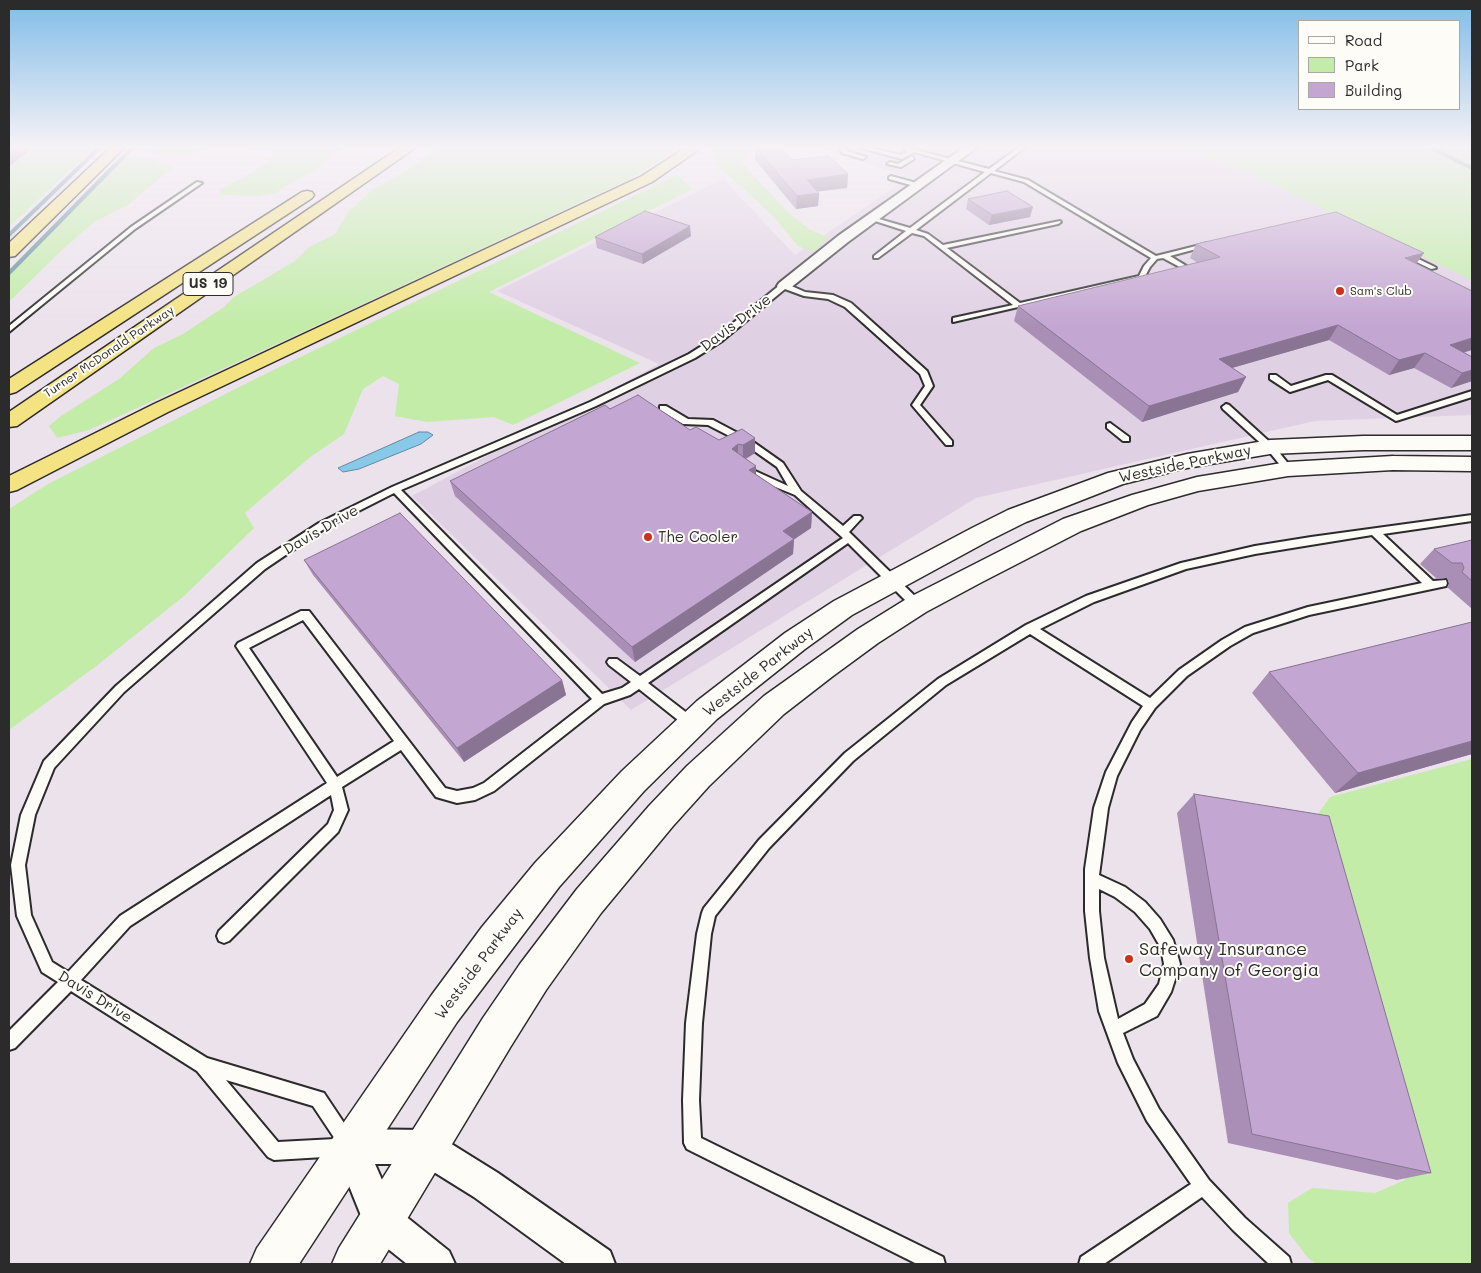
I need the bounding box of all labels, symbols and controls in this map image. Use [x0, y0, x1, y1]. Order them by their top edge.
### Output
legend [1298, 20, 1461, 110]
text: Road [1345, 30, 1382, 50]
text: Park [1345, 55, 1379, 75]
text: Building [1345, 80, 1402, 100]
road number: US 19 [183, 272, 233, 296]
place label: Sam's Club [1350, 284, 1412, 298]
marker: Sam's Club [1334, 285, 1346, 297]
street label: Davis Drive [697, 291, 775, 355]
street label: Turner McDonald Parkway [41, 303, 177, 401]
street label: Westside Parkway [1117, 441, 1253, 487]
street label: Davis Drive [280, 501, 362, 559]
place label: The Cooler [658, 528, 738, 546]
marker: The Cooler [642, 531, 654, 543]
street label: Westside Parkway [699, 623, 817, 721]
street label: Westside Parkway [431, 905, 527, 1023]
place label: Safeway Insurance Company of Georgia [1139, 938, 1319, 981]
marker: Safeway Insurance Company of Georgia [1123, 953, 1135, 965]
street label: Davis Drive [55, 967, 135, 1027]

